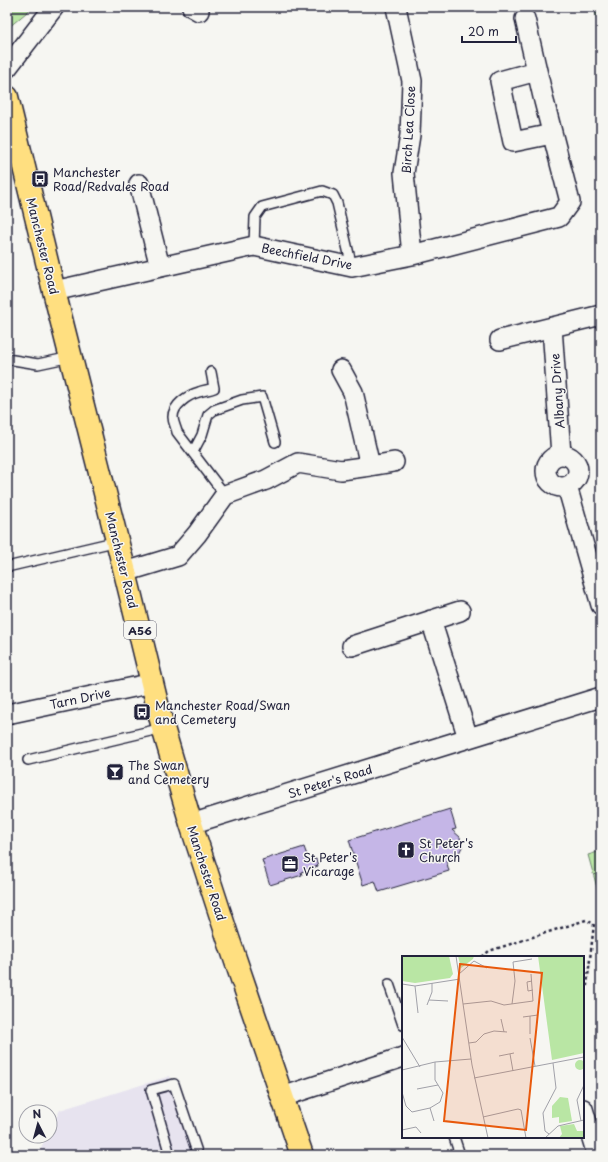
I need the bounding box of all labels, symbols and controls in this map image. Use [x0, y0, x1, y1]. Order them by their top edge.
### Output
scale bar [462, 18, 516, 44]
text: 20 m [468, 22, 499, 40]
street label: Birch Lea Close [397, 85, 419, 175]
place label: Manchester Road/Redvales Road [53, 163, 169, 195]
bus stop icon: Manchester Road/Redvales Road [30, 169, 50, 189]
street label: Manchester Road [22, 196, 64, 296]
street label: Beechfield Drive [260, 238, 354, 274]
street label: Albany Drive [545, 353, 569, 429]
street label: Manchester Road [101, 510, 143, 610]
road number: A56 [124, 621, 156, 639]
street label: Tarn Drive [48, 683, 112, 713]
place label: Manchester Road/Swan and Cemetery [155, 696, 290, 728]
bus stop icon: Manchester Road/Swan and Cemetery [132, 702, 152, 722]
place label: The Swan and Cemetery [128, 756, 209, 788]
street label: St Peter's Road [286, 760, 374, 802]
bar icon: The Swan and Cemetery [105, 762, 125, 782]
street label: Manchester Road [183, 823, 231, 923]
place label: St Peter's Church [419, 834, 474, 866]
church icon: St Peter's Church [396, 840, 416, 860]
place label: St Peter's Vicarage [303, 848, 358, 880]
office icon: St Peter's Vicarage [280, 854, 300, 874]
inset map [402, 956, 584, 1138]
north arrow [18, 1104, 58, 1144]
text: N [32, 1105, 42, 1122]

